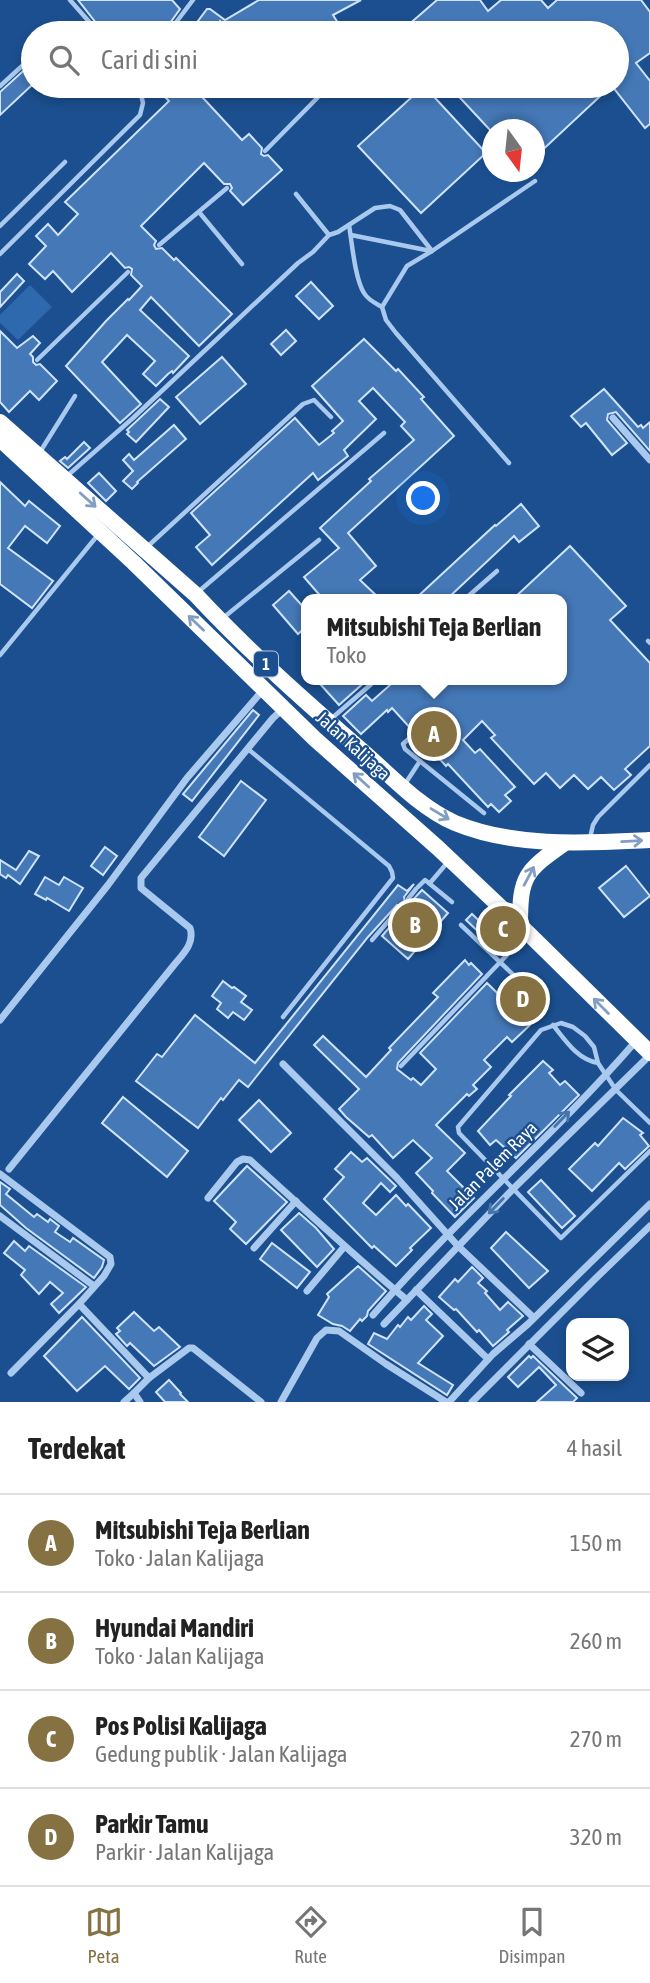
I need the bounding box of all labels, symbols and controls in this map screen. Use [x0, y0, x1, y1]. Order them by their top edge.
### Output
search box [21, 21, 629, 98]
icon: search [45, 41, 83, 79]
text: Cari di sini [101, 45, 198, 75]
north arrow [482, 119, 545, 182]
your location [406, 481, 440, 515]
one-way arrow [78, 492, 96, 508]
popup [301, 594, 567, 685]
text: Mitsubishi Teja Berlian [327, 612, 541, 642]
one-way arrow [188, 615, 205, 632]
text: Toko [327, 642, 367, 668]
road number: 1 [254, 652, 278, 677]
street label: Jalan Kalijaga [312, 707, 395, 784]
pin: A [411, 708, 457, 760]
one-way arrow [352, 772, 370, 788]
one-way arrow [429, 807, 449, 821]
one-way arrow [620, 835, 643, 848]
one-way arrow [522, 867, 536, 887]
pin: B [392, 899, 438, 951]
pin: C [480, 903, 526, 955]
pin: D [500, 973, 546, 1025]
one-way arrow [593, 997, 610, 1014]
one-way arrow [554, 1111, 571, 1128]
street label: Jalan Palem Raya [444, 1117, 541, 1214]
one-way arrow [488, 1197, 505, 1214]
map controls [566, 1318, 629, 1381]
button: layers [566, 1318, 629, 1381]
text: Terdekat [28, 1431, 125, 1465]
text: 4 hasil [567, 1435, 622, 1461]
text: Mitsubishi Teja Berlian [95, 1515, 310, 1545]
text: A [45, 1530, 57, 1556]
text: 150 m [570, 1530, 622, 1556]
text: Toko · Jalan Kalijaga [95, 1545, 264, 1571]
text: Hyundai Mandiri [95, 1613, 254, 1643]
text: B [46, 1628, 56, 1654]
text: 260 m [570, 1628, 622, 1654]
text: Toko · Jalan Kalijaga [95, 1643, 264, 1669]
text: Pos Polisi Kalijaga [95, 1711, 267, 1741]
text: C [46, 1726, 56, 1752]
text: 270 m [570, 1726, 622, 1752]
text: Gedung publik · Jalan Kalijaga [95, 1741, 348, 1767]
text: Parkir Tamu [95, 1809, 208, 1839]
text: D [45, 1824, 57, 1850]
text: 320 m [570, 1824, 622, 1850]
text: Parkir · Jalan Kalijaga [95, 1839, 274, 1865]
tab: Peta [85, 1903, 123, 1967]
tab: Rute [292, 1903, 330, 1967]
tab: Disimpan [499, 1903, 565, 1967]

